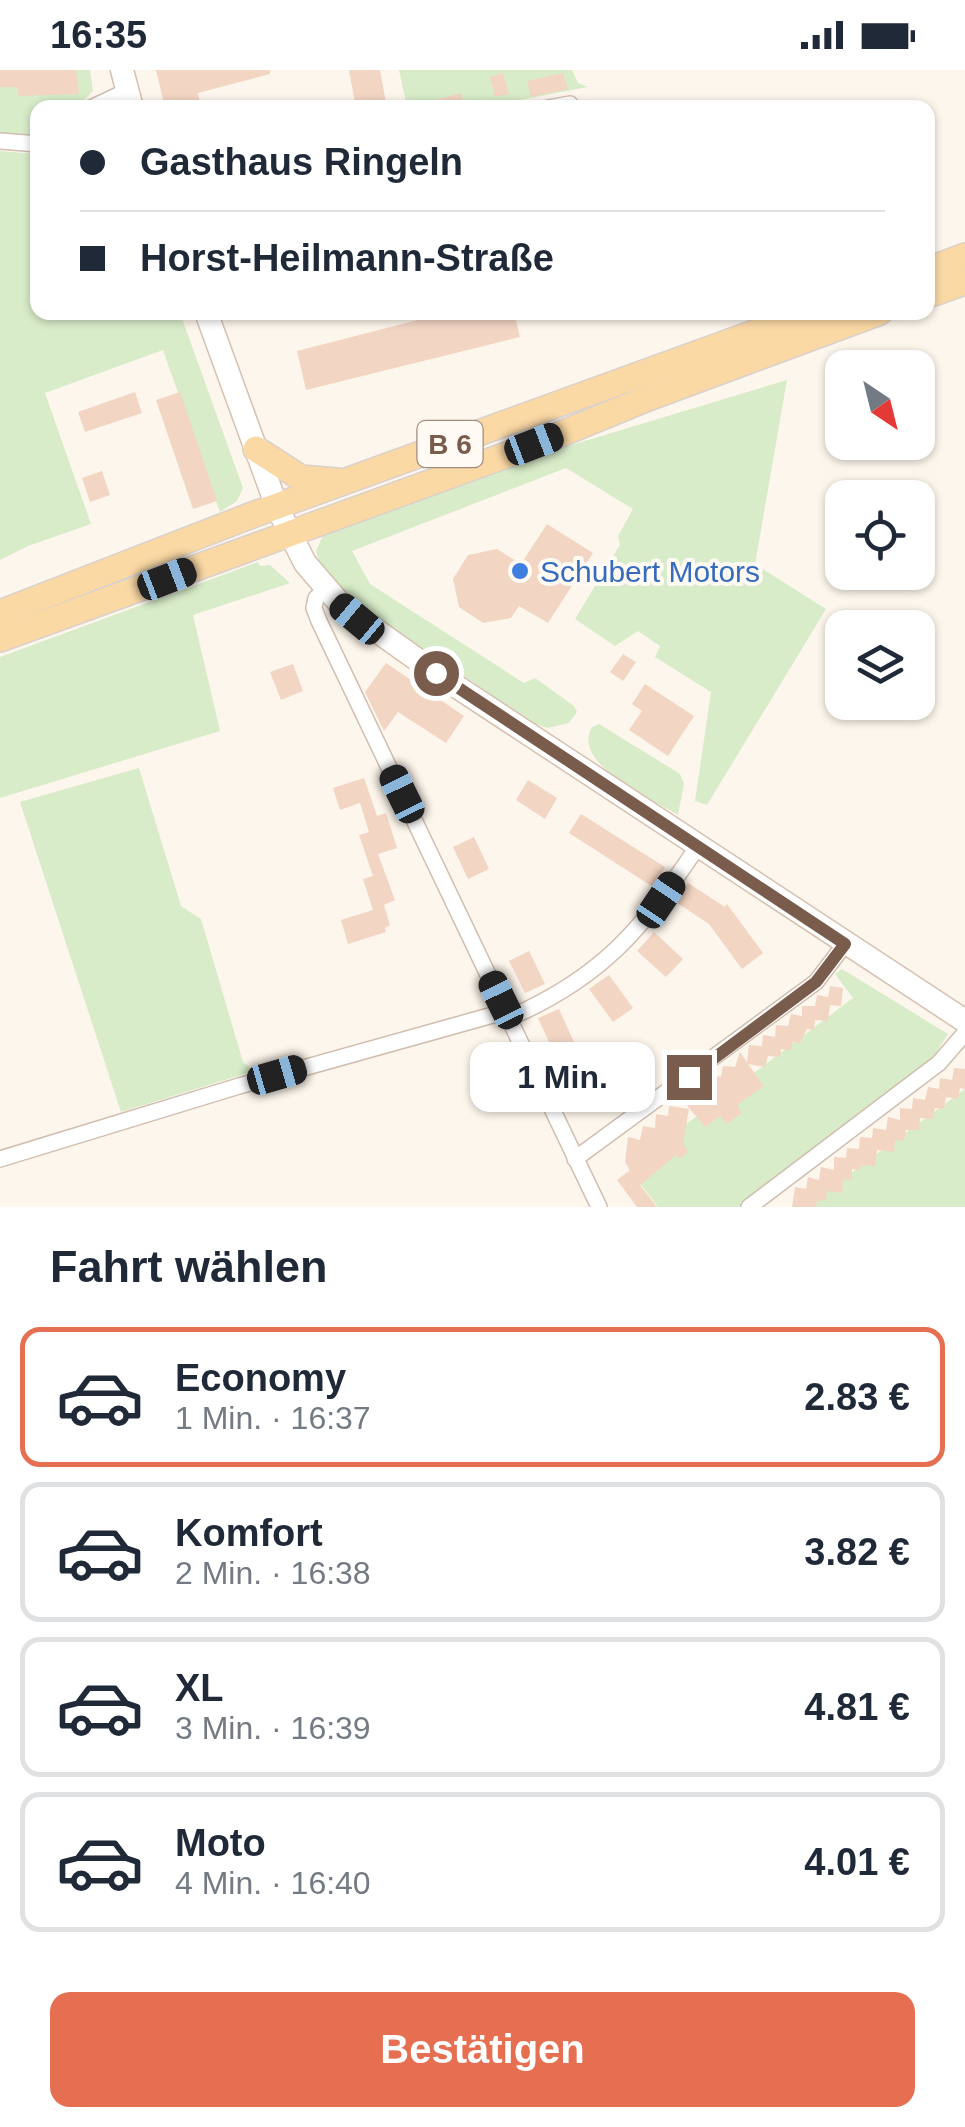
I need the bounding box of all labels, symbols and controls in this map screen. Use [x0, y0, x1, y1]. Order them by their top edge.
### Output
text: 16:35 [50, 14, 147, 56]
text: Gasthaus Ringeln [140, 141, 463, 183]
text: Horst-Heilmann-Straße [140, 237, 554, 279]
north arrow [825, 350, 935, 460]
map controls [825, 350, 935, 720]
car [501, 419, 567, 469]
road number: B 6 [418, 421, 482, 467]
button: locate [825, 480, 935, 590]
car [134, 554, 200, 604]
place label: Schubert Motors [540, 555, 760, 588]
marker: Schubert Motors [509, 560, 531, 582]
car [324, 588, 390, 650]
button: layers [825, 610, 935, 720]
route start [414, 651, 459, 696]
car [375, 760, 429, 828]
car [632, 867, 690, 933]
car [474, 966, 528, 1034]
callout: 1 Min. [469, 1042, 654, 1112]
car [244, 1052, 310, 1098]
route end [667, 1055, 712, 1100]
text: 1 Min. [517, 1059, 608, 1095]
text: Fahrt wählen [50, 1241, 328, 1292]
icon: car [55, 1352, 145, 1442]
text: Economy [175, 1357, 346, 1399]
text: 2.83 € [804, 1376, 910, 1418]
text: 1 Min. · 16:37 [175, 1400, 371, 1436]
icon: car [55, 1507, 145, 1597]
text: Komfort [175, 1512, 323, 1554]
text: 3.82 € [804, 1531, 910, 1573]
text: 2 Min. · 16:38 [175, 1555, 371, 1591]
icon: car [55, 1662, 145, 1752]
text: XL [175, 1667, 224, 1709]
text: 4.81 € [804, 1686, 910, 1728]
text: 3 Min. · 16:39 [175, 1710, 371, 1746]
icon: car [55, 1817, 145, 1907]
text: Moto [175, 1822, 266, 1864]
text: 4.01 € [804, 1841, 910, 1883]
text: 4 Min. · 16:40 [175, 1865, 371, 1901]
button: Bestätigen [50, 1992, 915, 2107]

